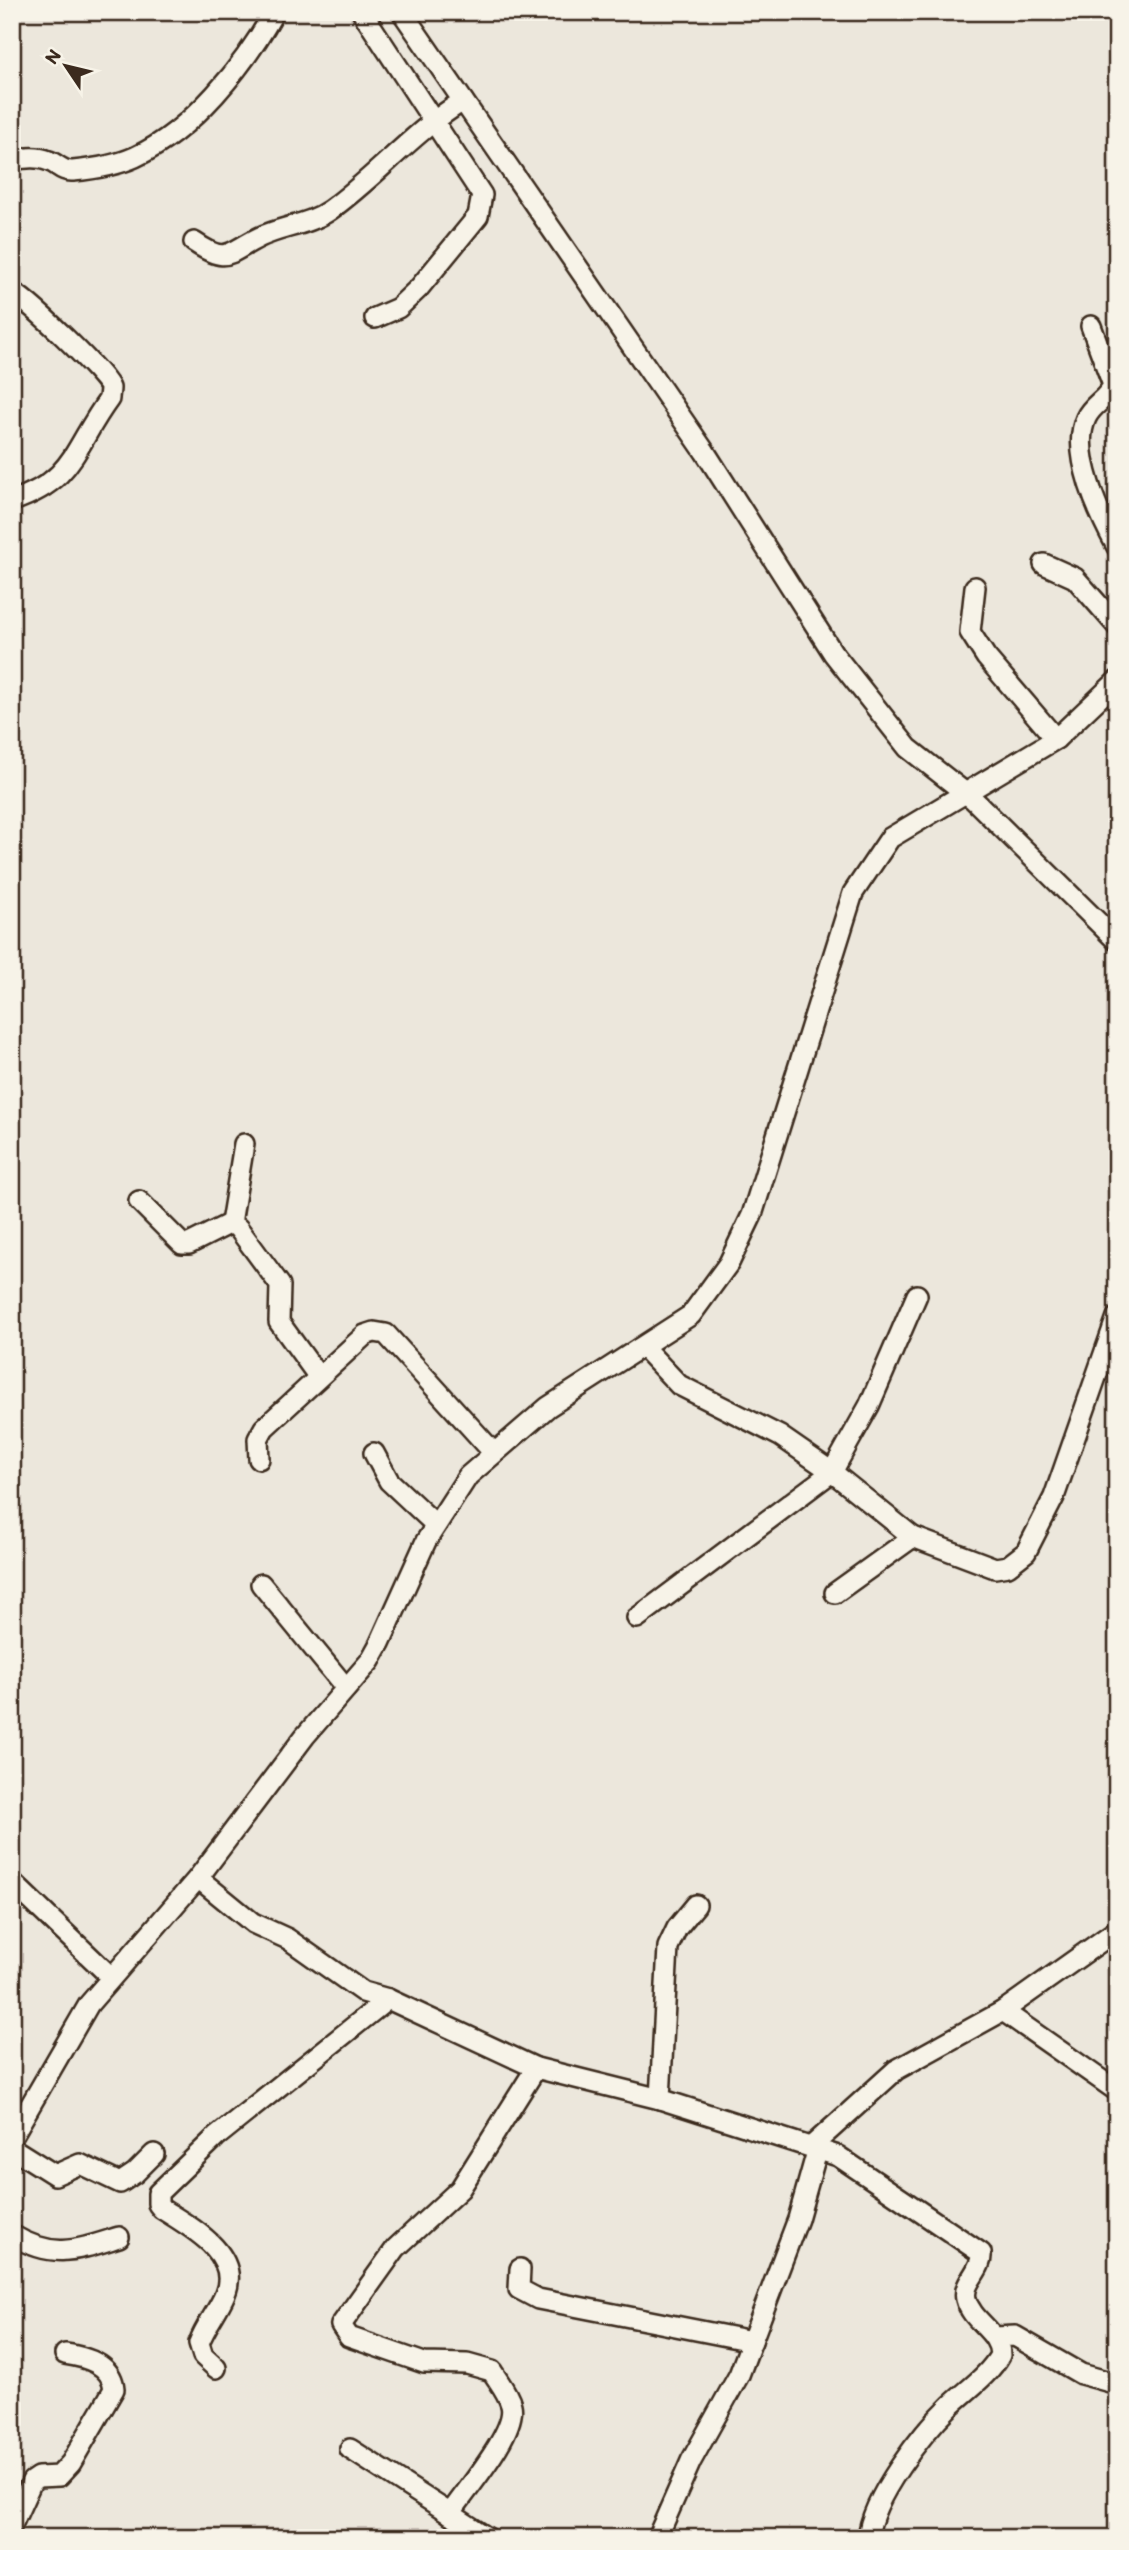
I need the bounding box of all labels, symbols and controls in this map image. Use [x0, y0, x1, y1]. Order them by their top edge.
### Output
north arrow [32, 32, 102, 102]
text: N [39, 45, 66, 68]

